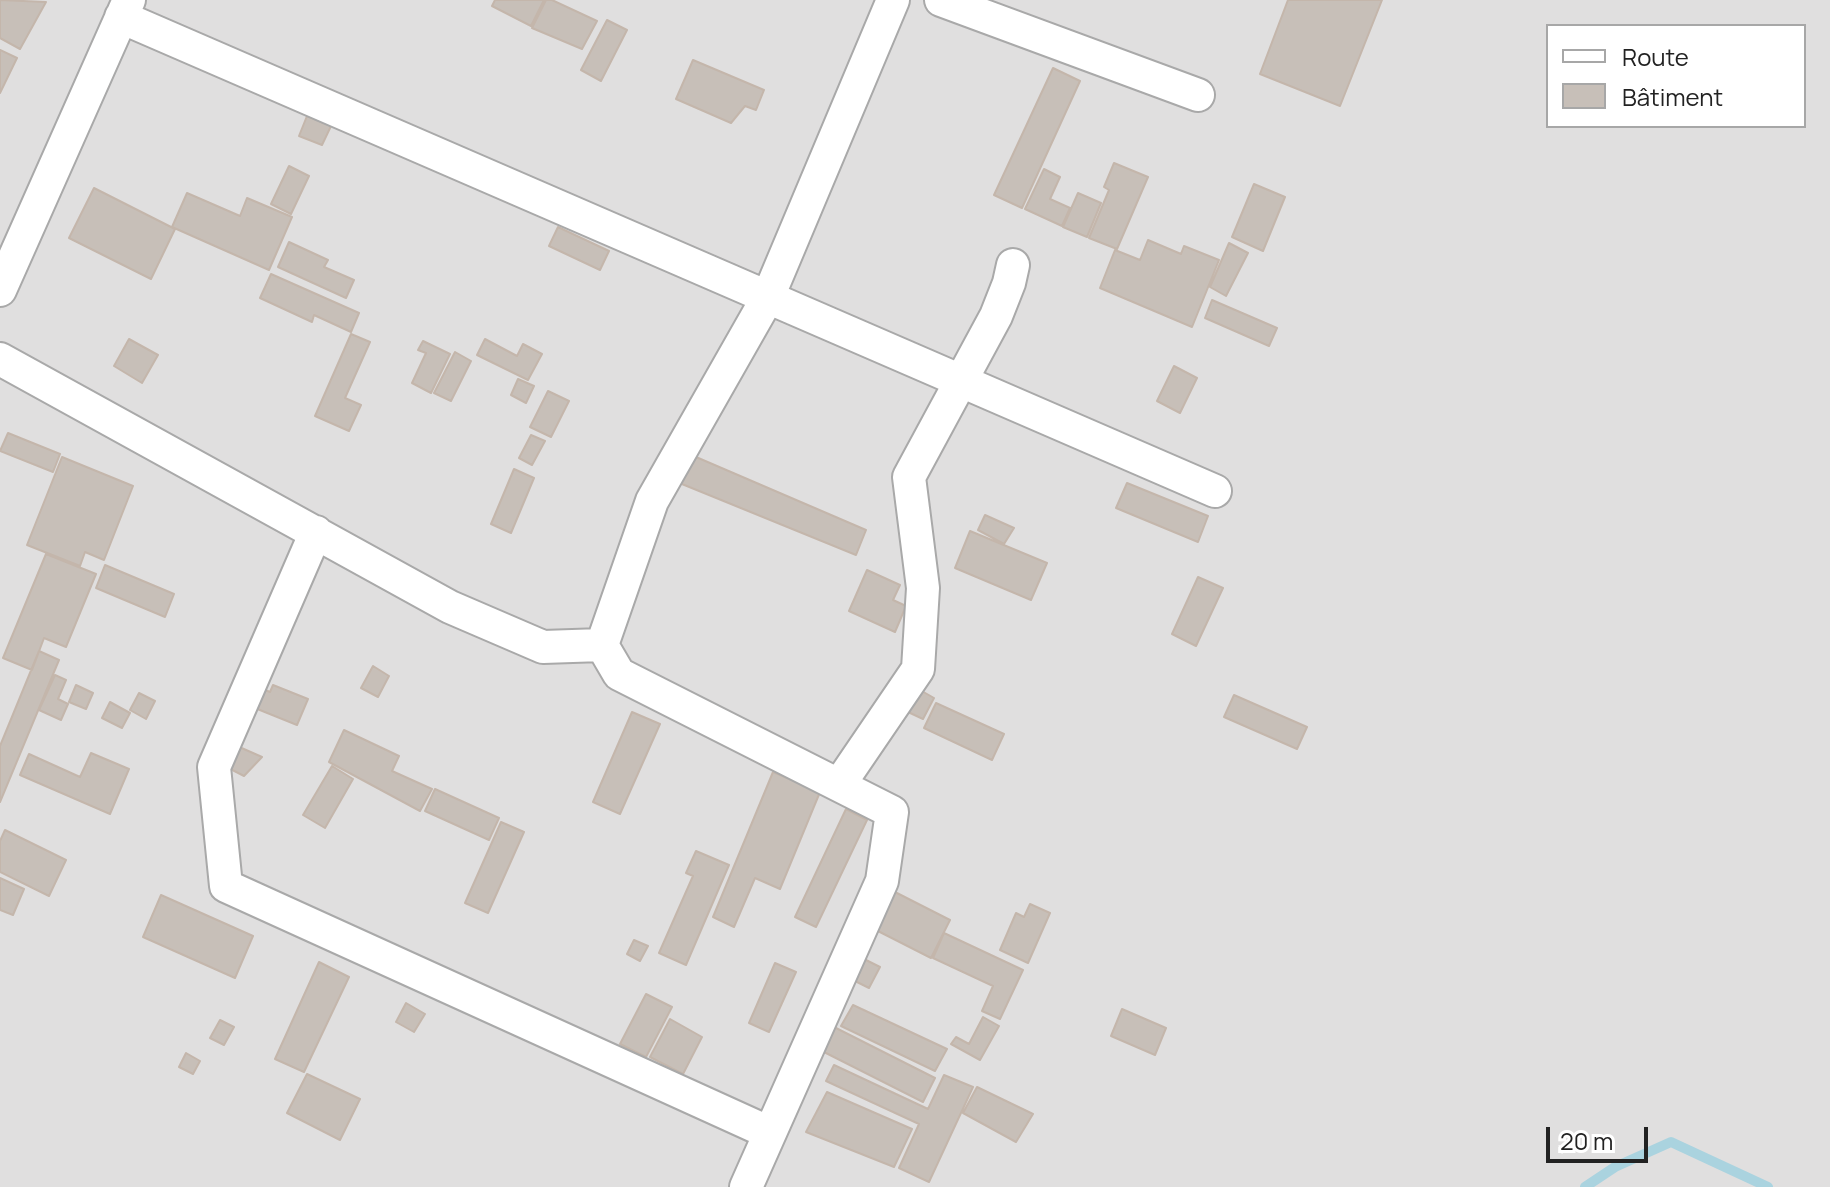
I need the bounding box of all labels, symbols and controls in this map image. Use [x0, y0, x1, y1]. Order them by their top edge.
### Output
legend [1546, 24, 1806, 128]
text: Route [1622, 40, 1689, 73]
text: Bâtiment [1622, 80, 1723, 113]
scale bar [1550, 1111, 1652, 1161]
text: 20 m [1560, 1124, 1613, 1157]

